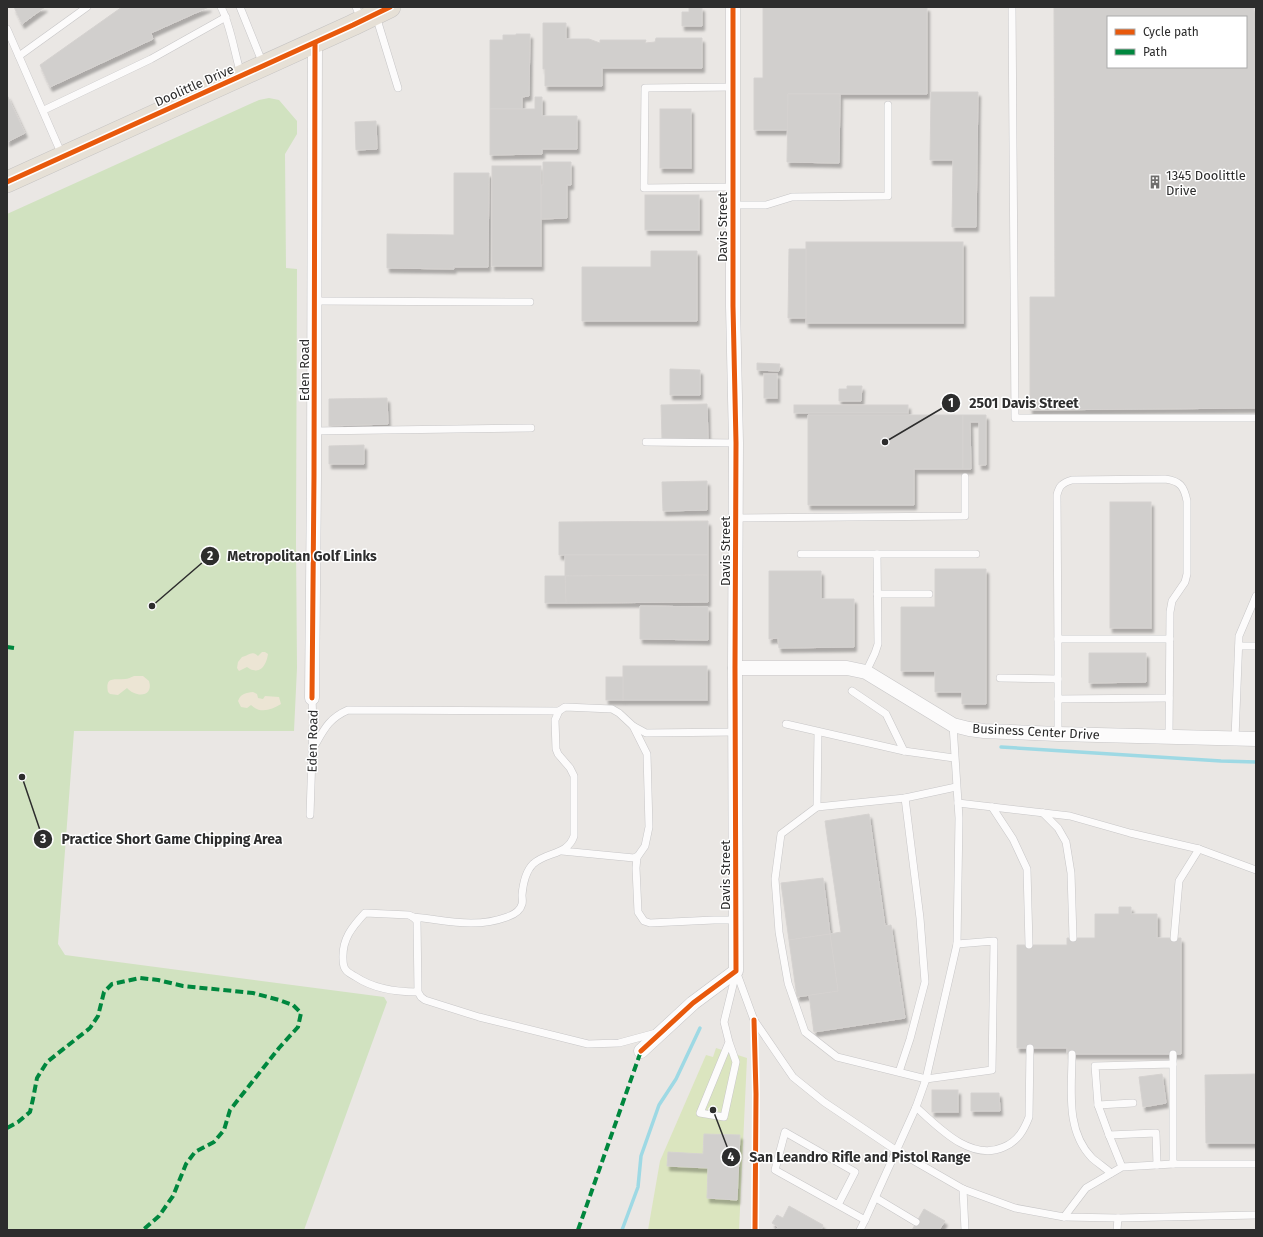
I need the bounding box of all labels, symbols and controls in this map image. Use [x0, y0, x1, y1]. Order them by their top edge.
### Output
legend [1107, 16, 1247, 68]
text: Cycle path [1143, 25, 1199, 39]
text: Path [1143, 45, 1167, 59]
street label: Doolittle Drive [152, 61, 236, 110]
place label: 1345 Doolittle Drive [1166, 168, 1246, 198]
building icon: 1345 Doolittle Drive [1147, 174, 1163, 190]
street label: Davis Street [715, 192, 730, 262]
street label: Eden Road [297, 339, 312, 401]
callout: 2501 Davis Street [941, 390, 1087, 416]
text: 2501 Davis Street [969, 395, 1079, 412]
text: 1 [948, 396, 954, 410]
street label: Davis Street [718, 516, 733, 586]
callout: Metropolitan Golf Links [200, 543, 385, 569]
text: Metropolitan Golf Links [227, 548, 377, 565]
text: 2 [207, 549, 213, 563]
street label: Eden Road [304, 710, 321, 772]
street label: Business Center Drive [972, 721, 1100, 742]
callout: Practice Short Game Chipping Area [33, 826, 290, 852]
text: Practice Short Game Chipping Area [61, 831, 283, 848]
text: 3 [39, 832, 46, 846]
street label: Davis Street [718, 840, 733, 910]
callout: San Leandro Rifle and Pistol Range [721, 1144, 979, 1170]
text: San Leandro Rifle and Pistol Range [749, 1149, 971, 1166]
text: 4 [728, 1150, 735, 1164]

